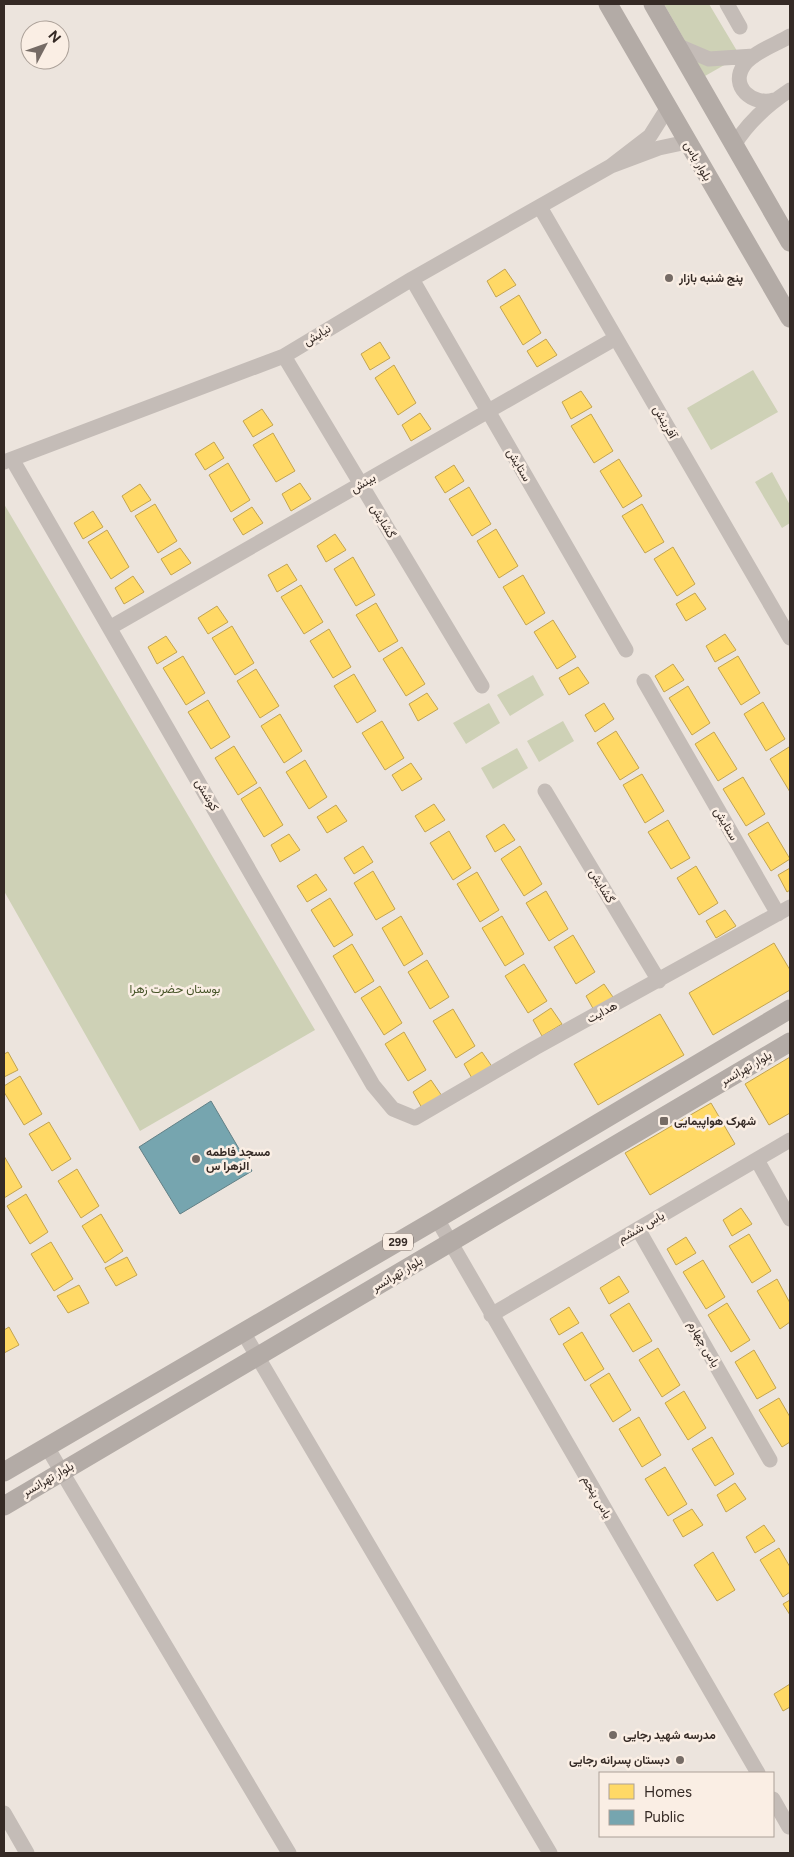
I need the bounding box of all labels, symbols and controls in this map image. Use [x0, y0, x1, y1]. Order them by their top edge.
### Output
north arrow [20, 20, 70, 70]
text: N [44, 27, 64, 46]
street label: بلوار یاس [680, 139, 715, 184]
place label: پنج شنبه بازار [678, 271, 743, 286]
marker: پنج شنبه بازار [663, 272, 675, 284]
street label: نیایش [301, 321, 334, 349]
street label: آفرینش [649, 403, 681, 442]
street label: ستایش [503, 446, 534, 484]
street label: بینش [348, 470, 379, 497]
street label: گشایش [367, 501, 399, 541]
street label: کوشش [191, 776, 222, 814]
street label: ستایش [710, 805, 741, 843]
street label: گشایش [586, 866, 618, 906]
park label: بوستان حضرت زهرا [130, 982, 220, 997]
street label: هدایت [584, 998, 620, 1026]
street label: بلوار تهرانسر [717, 1048, 775, 1090]
place label: شهرک هواپیمایی [674, 1114, 756, 1129]
marker: شهرک هواپیمایی [658, 1115, 670, 1127]
place label: مسجد فاطمه الزهرا س [206, 1145, 271, 1174]
marker: مسجد فاطمه الزهرا س [190, 1153, 202, 1165]
street label: یاس ششم [615, 1208, 667, 1247]
road number: 299 [383, 1234, 413, 1250]
street label: بلوار تهرانسر [368, 1253, 426, 1296]
street label: یاس چهارم [684, 1318, 723, 1371]
street label: بلوار تهرانسر [19, 1459, 77, 1501]
street label: یاس پنجم [578, 1473, 615, 1522]
place label: مدرسه شهید رجایی [623, 1728, 716, 1743]
marker: مدرسه شهید رجایی [607, 1729, 619, 1741]
place label: دبستان پسرانه رجایی [569, 1753, 670, 1768]
marker: دبستان پسرانه رجایی [674, 1754, 686, 1766]
legend [599, 1772, 774, 1837]
text: Homes [644, 1783, 692, 1801]
text: Public [644, 1808, 685, 1826]

